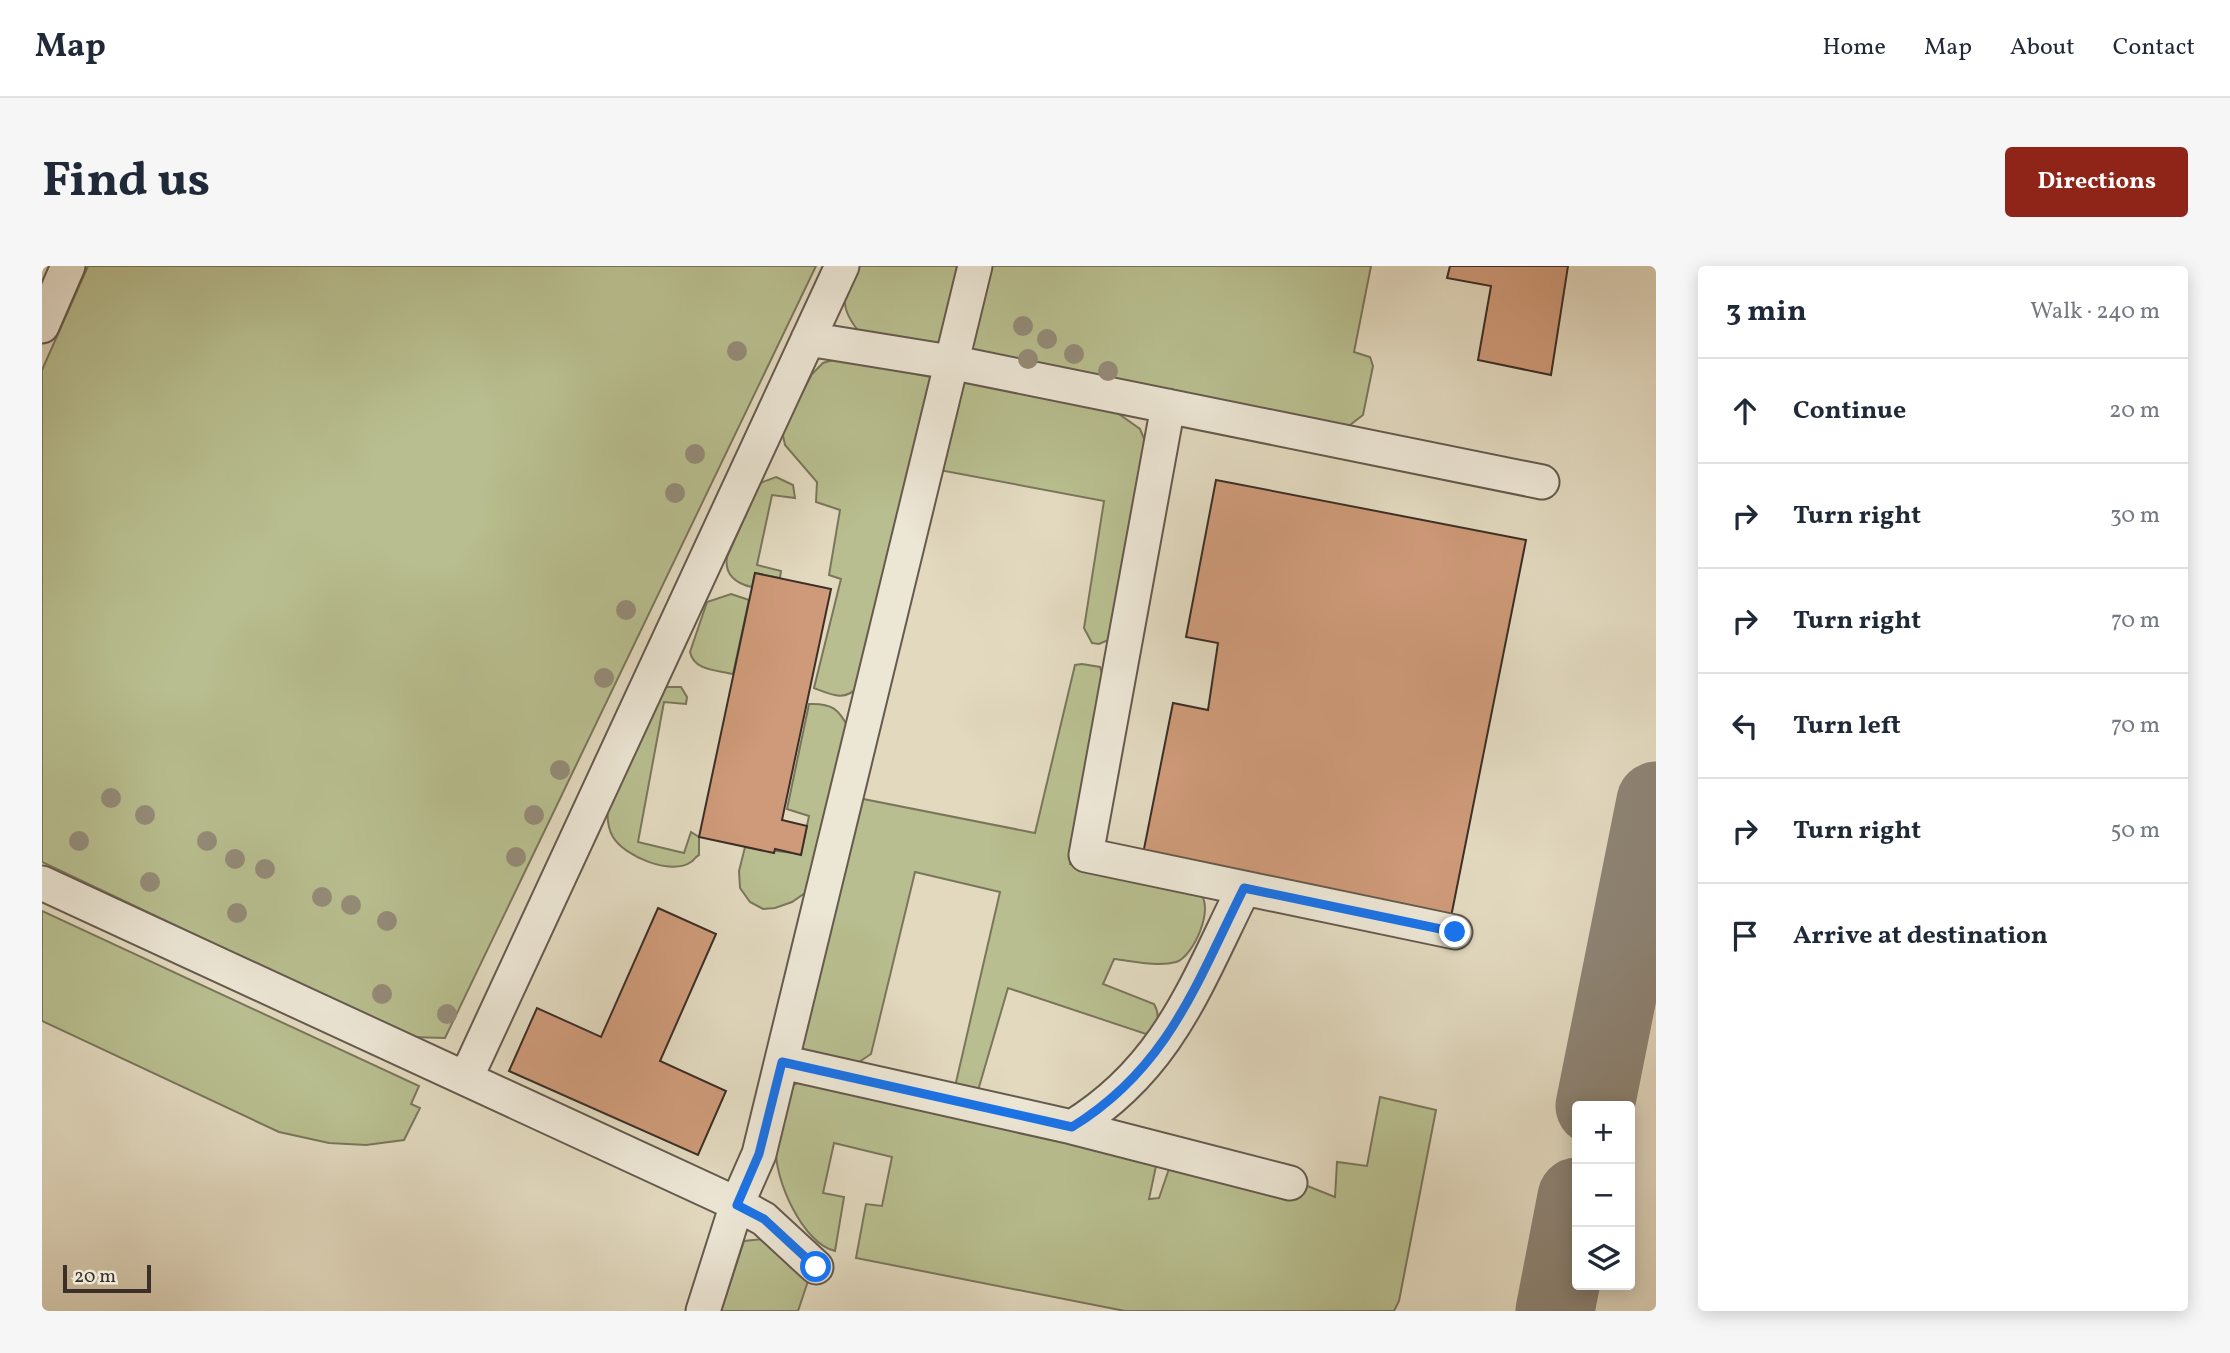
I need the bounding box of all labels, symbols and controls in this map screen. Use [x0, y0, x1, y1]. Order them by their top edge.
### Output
text: Map [35, 25, 106, 71]
text: Home [1822, 31, 1886, 65]
text: Map [1924, 31, 1972, 65]
text: About [2010, 31, 2075, 65]
text: Contact [2113, 31, 2195, 65]
button: Directions [2005, 147, 2188, 217]
text: Find us [42, 148, 210, 217]
text: 3 min [1726, 291, 1807, 333]
text: Walk · 240 m [2030, 296, 2160, 328]
icon: ahead [1726, 392, 1764, 430]
text: Continue [1793, 393, 1906, 429]
text: 20 m [2109, 395, 2160, 427]
icon: right [1726, 497, 1764, 535]
text: Turn right [1793, 498, 1921, 534]
text: 30 m [2110, 500, 2160, 532]
icon: right [1726, 602, 1764, 640]
text: Turn right [1793, 603, 1921, 639]
text: 70 m [2111, 605, 2160, 637]
icon: left [1726, 707, 1764, 745]
text: Turn left [1793, 708, 1901, 744]
text: 70 m [2111, 710, 2160, 742]
icon: right [1726, 812, 1764, 850]
text: Turn right [1793, 813, 1921, 849]
text: 50 m [2111, 815, 2160, 847]
route end [1439, 916, 1470, 947]
icon: arrive [1726, 917, 1764, 955]
text: Arrive at destination [1793, 918, 2048, 954]
map controls [1572, 1101, 1635, 1290]
button: + [1572, 1101, 1635, 1164]
button: − [1572, 1164, 1635, 1227]
button: layers [1572, 1227, 1635, 1290]
route start [800, 1251, 831, 1282]
scale bar [63, 1262, 150, 1294]
text: 20 m [74, 1264, 116, 1290]

